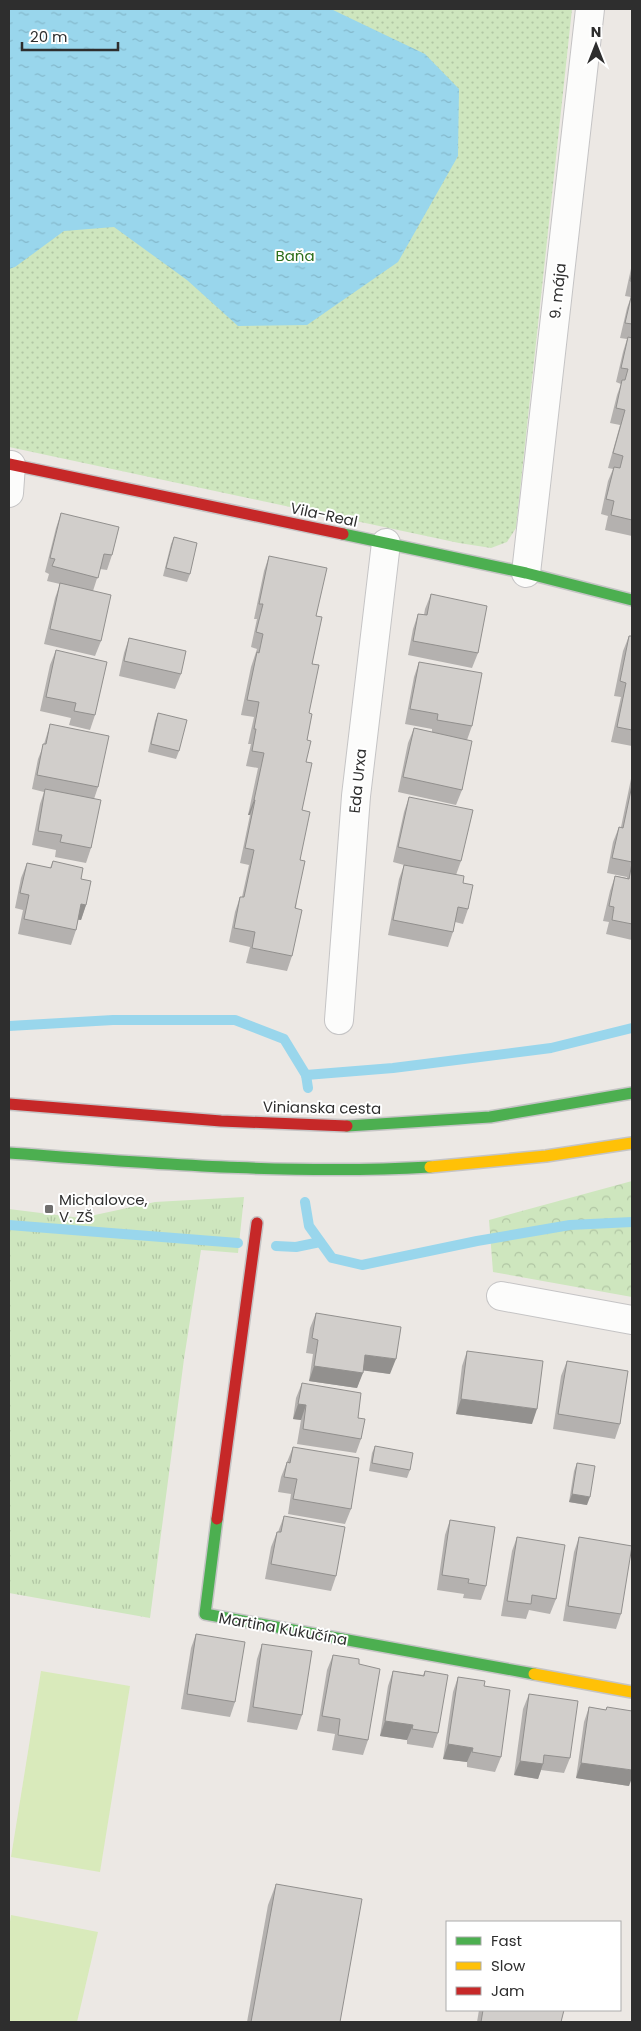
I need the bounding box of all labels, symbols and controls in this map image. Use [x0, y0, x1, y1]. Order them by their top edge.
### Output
scale bar [22, 20, 119, 52]
north arrow [571, 20, 621, 70]
text: N [591, 22, 601, 42]
text: 20 m [30, 26, 68, 47]
park label: Baňa [275, 245, 315, 266]
street label: 9. mája [544, 262, 571, 320]
street label: Vila-Real [289, 497, 360, 532]
street label: Eda Urxa [344, 748, 371, 814]
street label: Vinianska cesta [263, 1096, 381, 1119]
place label: Michalovce, V. ZŠ [59, 1189, 148, 1227]
marker: Michalovce, V. ZŠ [43, 1203, 55, 1215]
street label: Martina Kukučína [217, 1607, 349, 1650]
legend [446, 1921, 621, 2011]
text: Fast [491, 1930, 522, 1951]
text: Slow [491, 1955, 526, 1976]
text: Jam [491, 1980, 525, 2001]

